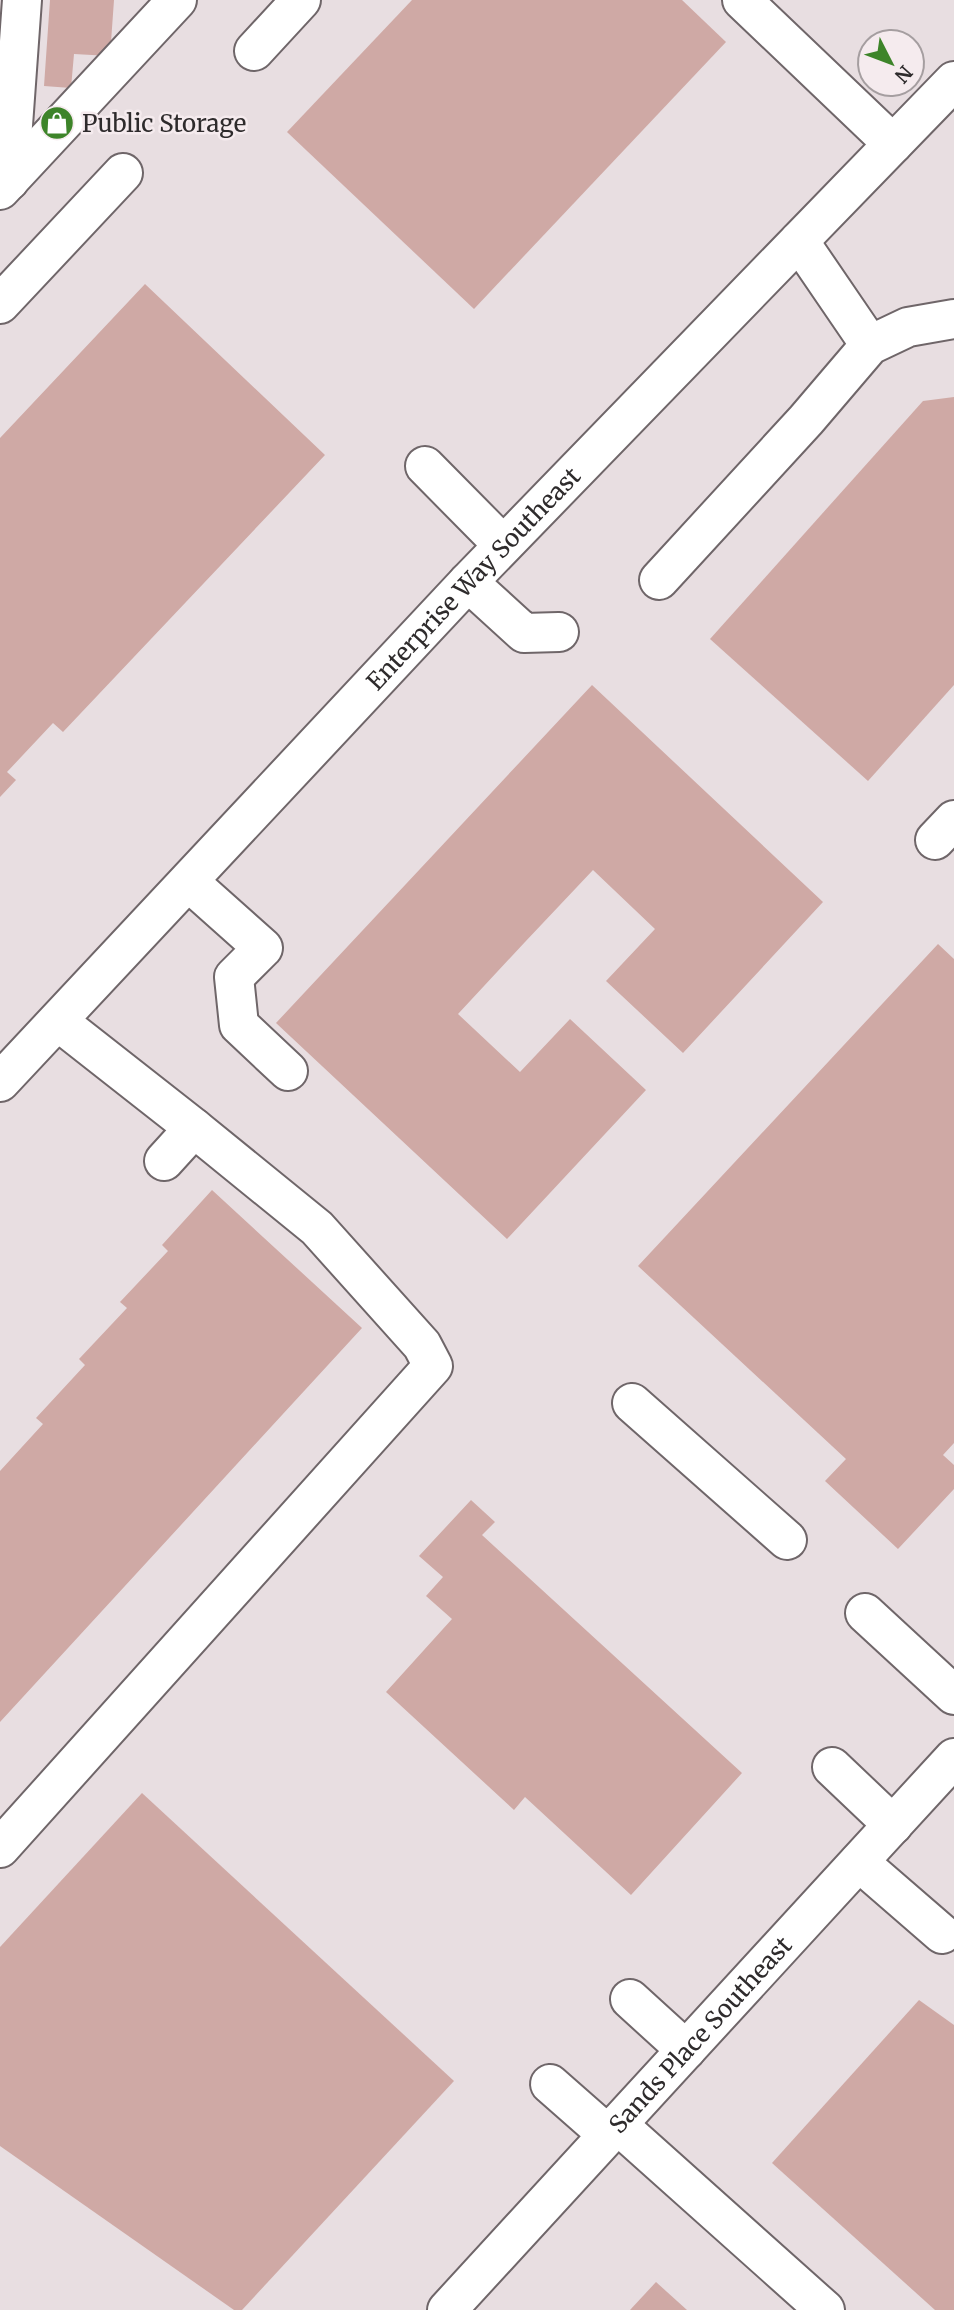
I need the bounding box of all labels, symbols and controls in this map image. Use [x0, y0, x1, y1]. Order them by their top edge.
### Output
north arrow [856, 28, 926, 98]
text: N [890, 61, 918, 88]
shop icon: Public Storage [38, 104, 76, 142]
place label: Public Storage [82, 108, 246, 139]
street label: Enterprise Way Southeast [360, 460, 587, 696]
street label: Sands Place Southeast [602, 1929, 799, 2139]

